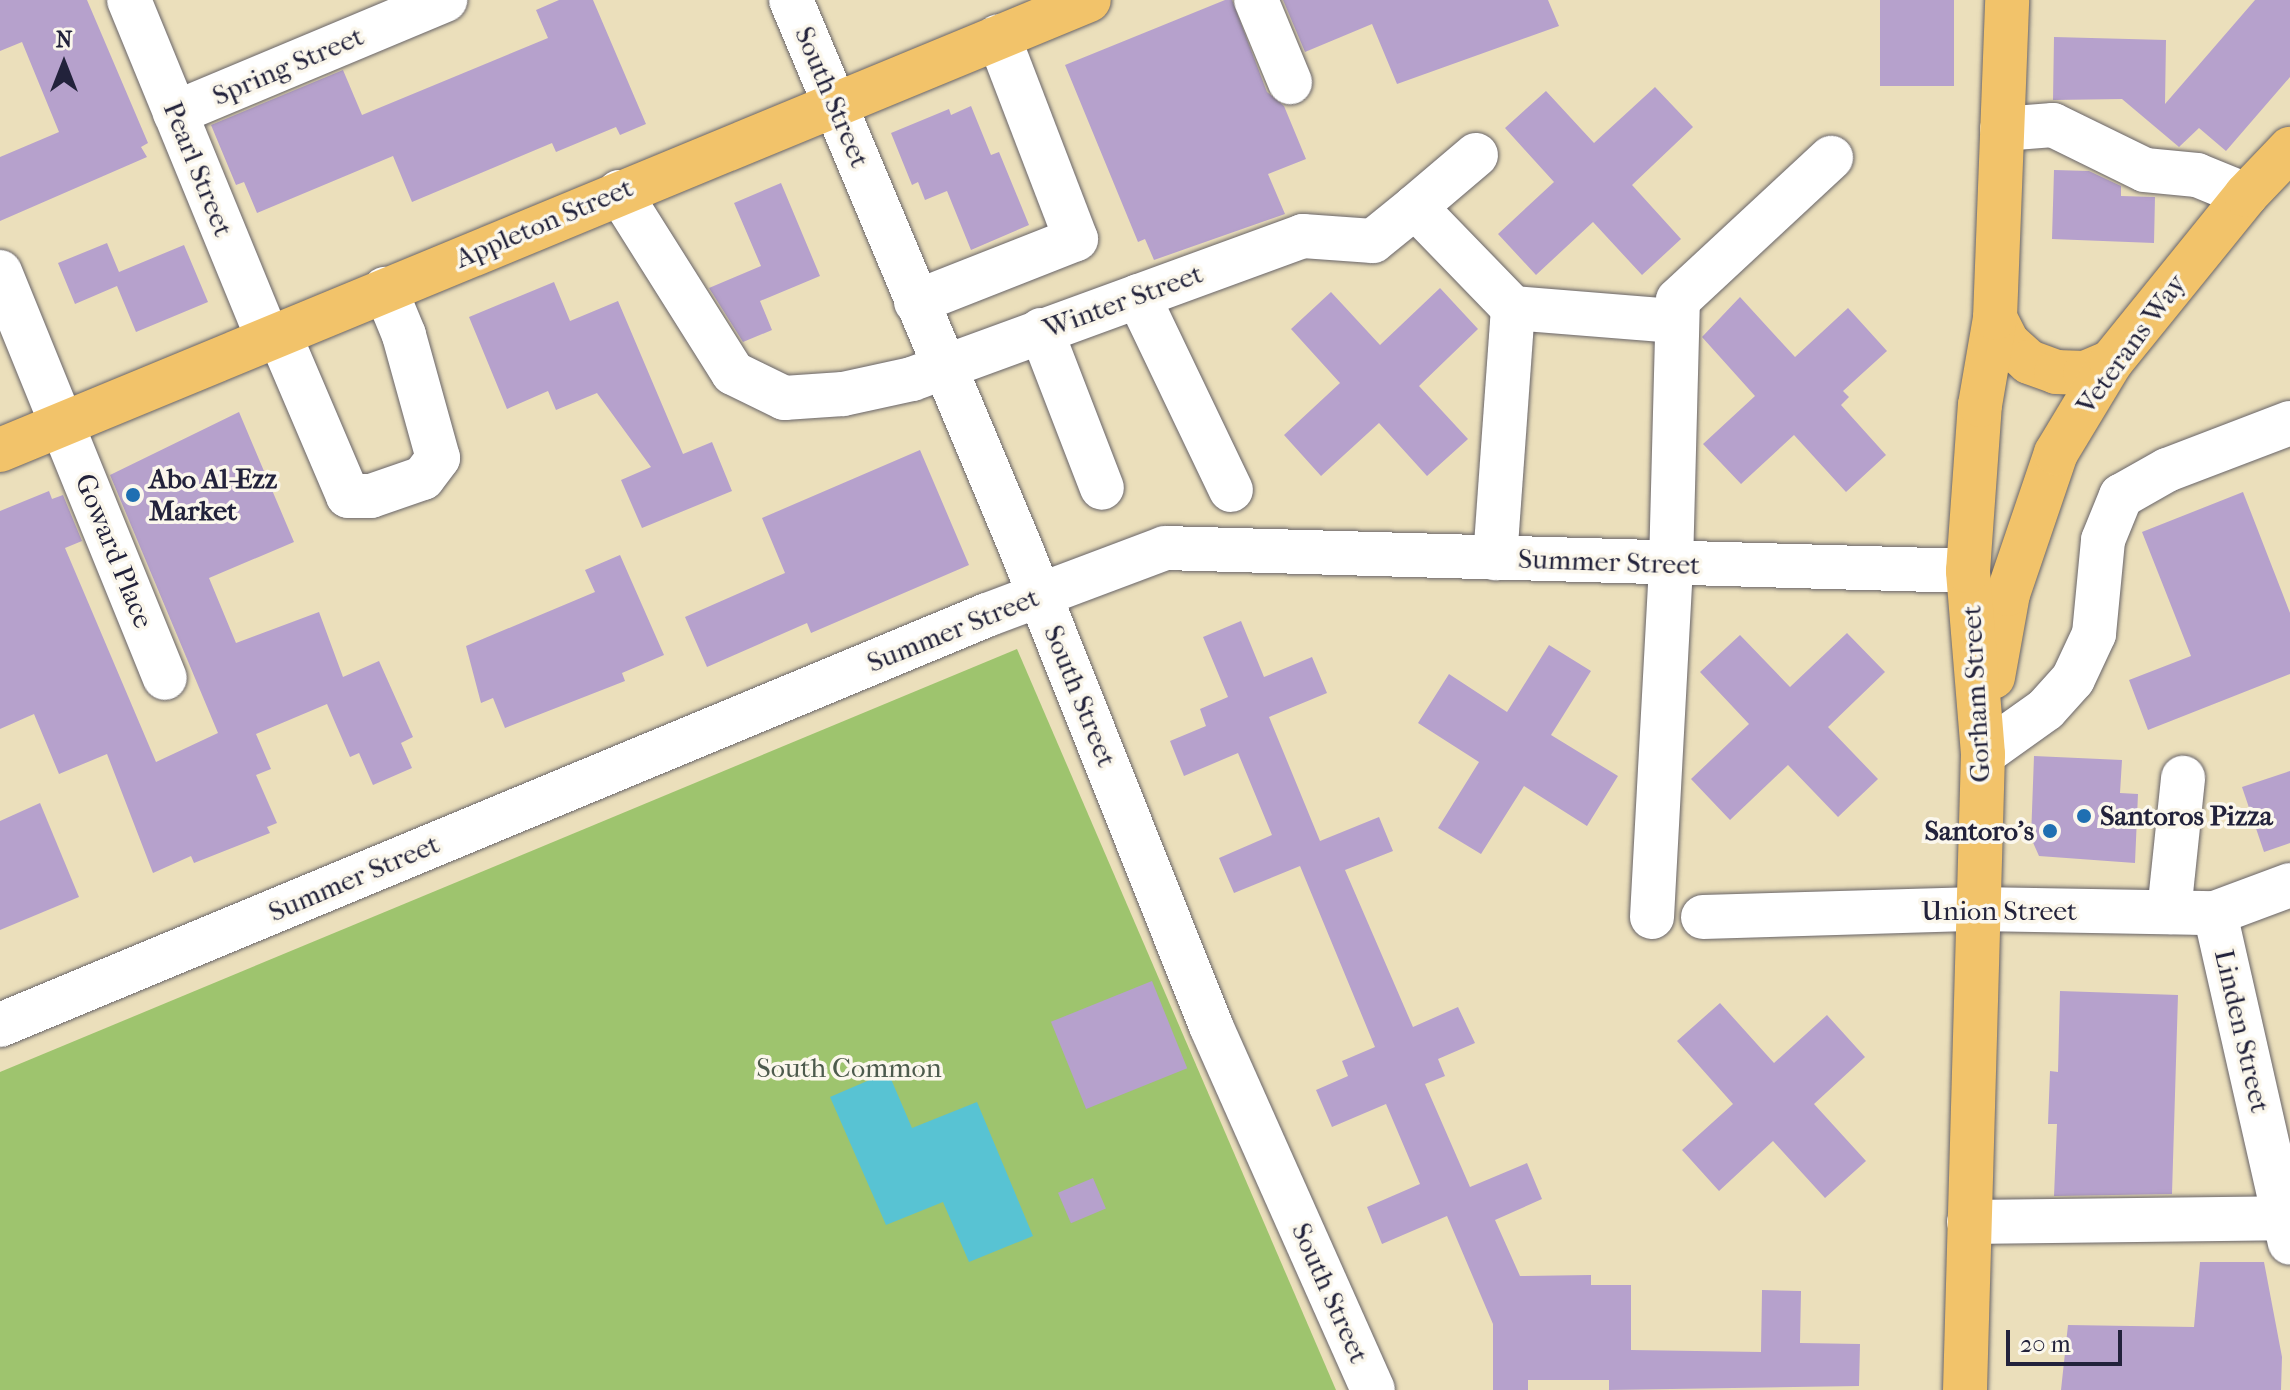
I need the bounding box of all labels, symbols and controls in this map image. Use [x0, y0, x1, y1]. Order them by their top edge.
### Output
street label: Spring Street [207, 19, 369, 113]
street label: South Street [787, 22, 877, 172]
north arrow [24, 24, 104, 104]
text: N [56, 27, 72, 53]
street label: Pearl Street [156, 97, 240, 241]
street label: Appleton Street [450, 170, 638, 276]
street label: Winter Street [1039, 257, 1207, 345]
street label: Veterans Way [2069, 267, 2193, 421]
place label: Abo Al-Ezz Market [149, 462, 277, 528]
street label: Goward Place [68, 469, 160, 633]
marker: Abo Al-Ezz Market [124, 486, 142, 504]
street label: Summer Street [1517, 542, 1701, 582]
street label: Summer Street [862, 580, 1044, 680]
street label: Gorham Street [1955, 605, 1997, 783]
street label: South Street [1036, 620, 1124, 772]
place label: Santoros Pizza [2100, 799, 2273, 833]
marker: Santoros Pizza [2075, 807, 2093, 825]
place label: Santoro's [1924, 814, 2034, 848]
marker: Santoro's [2041, 822, 2059, 840]
street label: Summer Street [264, 827, 444, 929]
street label: Union Street [1921, 894, 2077, 928]
street label: Linden Street [2207, 946, 2277, 1116]
park label: South Common [756, 1051, 942, 1085]
street label: South Street [1284, 1218, 1376, 1368]
scale bar [2010, 1314, 2126, 1364]
text: 20 m [2020, 1330, 2071, 1358]

